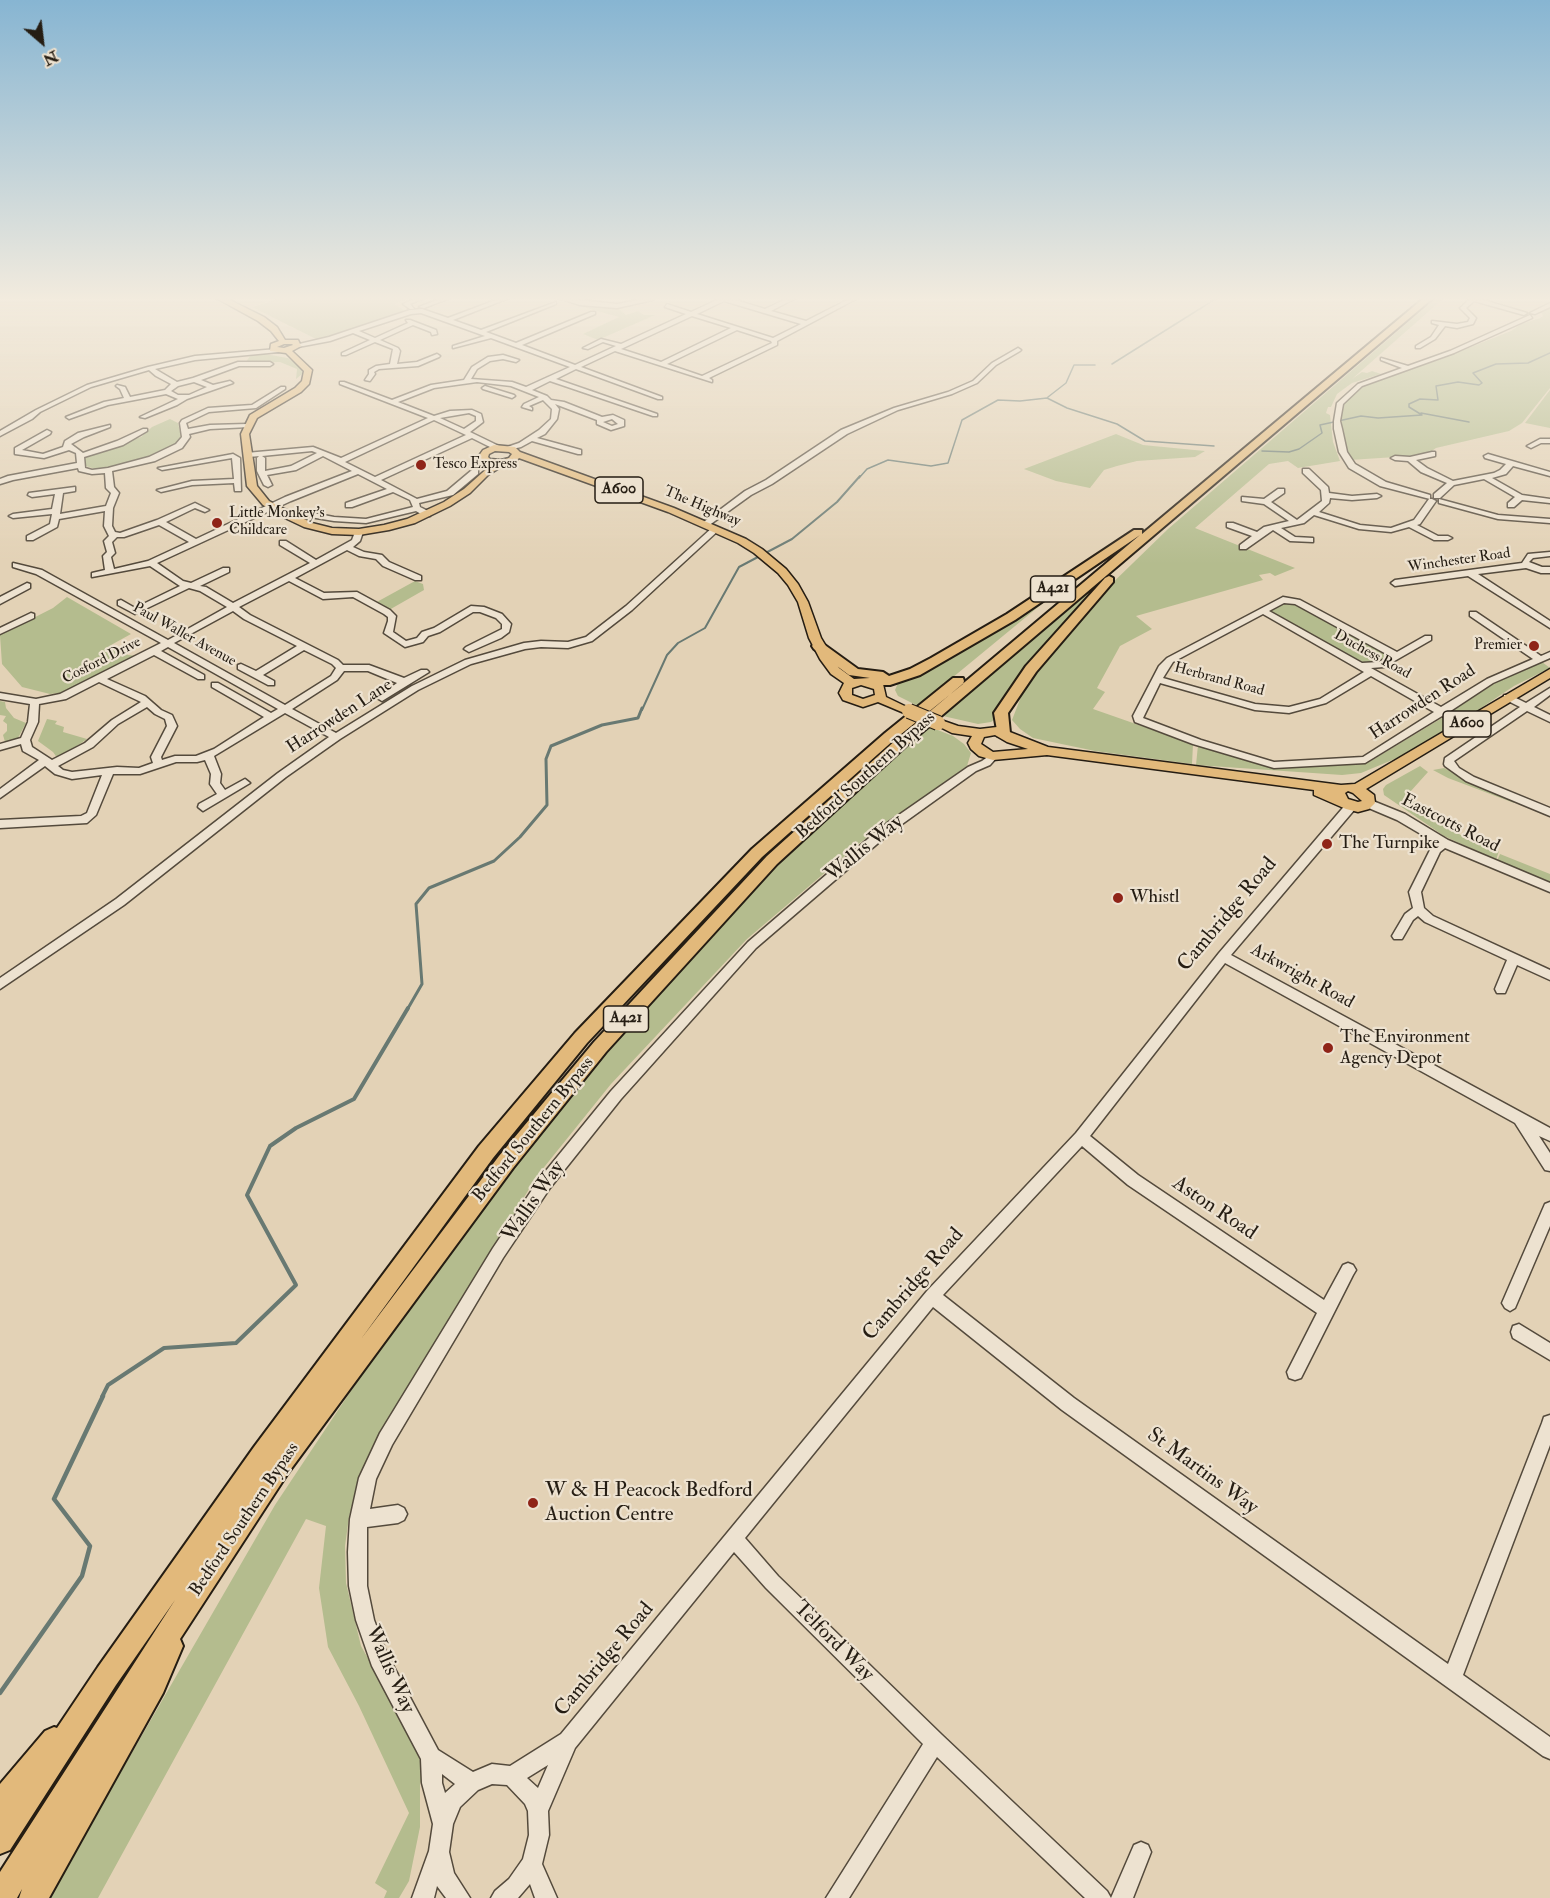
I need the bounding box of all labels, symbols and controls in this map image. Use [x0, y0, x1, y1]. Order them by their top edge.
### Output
north arrow [12, 12, 72, 72]
text: N [39, 46, 61, 70]
place label: Tesco Express [433, 456, 517, 474]
marker: Tesco Express [414, 458, 428, 472]
road number: A600 [595, 477, 643, 503]
street label: The Highway [661, 483, 743, 531]
place label: Little Monkey's Childcare [229, 505, 325, 540]
marker: Little Monkey's Childcare [210, 516, 224, 530]
street label: Winchester Road [1406, 545, 1512, 577]
road number: A421 [1030, 576, 1076, 602]
street label: Paul Waller Avenue [129, 599, 239, 671]
street label: Duchess Road [1330, 627, 1414, 683]
street label: Cosford Drive [60, 634, 144, 688]
place label: Premier [1474, 637, 1522, 655]
marker: Premier [1527, 639, 1541, 653]
street label: Herbrand Road [1172, 659, 1266, 701]
street label: Harrowden Road [1366, 661, 1480, 745]
street label: Harrowden Lane [283, 675, 397, 759]
street label: Bedford Southern Bypass [792, 707, 940, 845]
road number: A600 [1443, 711, 1491, 737]
street label: Eastcotts Road [1397, 790, 1503, 858]
street label: Wallis Way [821, 810, 909, 888]
place label: The Turnpike [1339, 833, 1440, 855]
marker: The Turnpike [1320, 837, 1334, 851]
street label: Cambridge Road [1173, 853, 1283, 977]
place label: Whistl [1130, 887, 1179, 909]
marker: Whistl [1111, 891, 1125, 905]
street label: Arkwright Road [1247, 940, 1357, 1014]
road number: A421 [604, 1006, 648, 1032]
place label: The Environment Agency Depot [1340, 1027, 1470, 1070]
marker: The Environment Agency Depot [1321, 1041, 1335, 1055]
street label: Bedford Southern Bypass [469, 1053, 599, 1207]
street label: Wallis Way [497, 1157, 571, 1247]
street label: Aston Road [1167, 1172, 1261, 1246]
street label: Cambridge Road [858, 1223, 970, 1347]
street label: St Martins Way [1141, 1423, 1263, 1521]
street label: Bedford Southern Bypass [185, 1439, 305, 1601]
place label: W & H Peacock Bedford Auction Centre [545, 1478, 753, 1528]
marker: W & H Peacock Bedford Auction Centre [526, 1496, 540, 1510]
street label: Telford Way [787, 1596, 879, 1688]
street label: Cambridge Road [550, 1598, 660, 1722]
street label: Wallis Way [359, 1622, 419, 1718]

